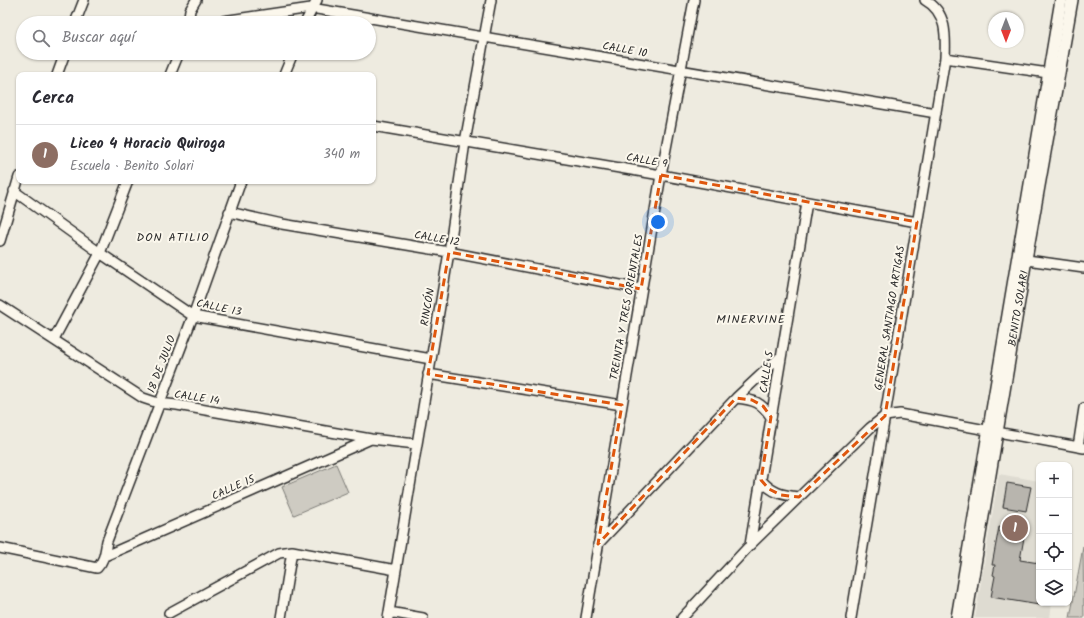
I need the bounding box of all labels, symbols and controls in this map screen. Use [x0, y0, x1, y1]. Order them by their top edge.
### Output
north arrow [988, 12, 1024, 48]
search box [16, 16, 376, 60]
text: Buscar aquí [62, 26, 135, 50]
icon: search [30, 27, 52, 49]
street label: CALLE 10 [601, 37, 649, 63]
text: Cerca [32, 85, 74, 112]
text: Liceo 4 Horacio Quiroga [70, 132, 225, 156]
text: 1 [43, 144, 47, 165]
text: 340 m [323, 144, 360, 165]
street label: CALLE 9 [625, 149, 669, 174]
text: Escuela · Benito Solari [70, 156, 194, 177]
your location [648, 212, 668, 232]
street label: CALLE 12 [413, 226, 461, 252]
district label: DON ATILIO [136, 228, 210, 247]
street label: TREINTA Y TRES ORIENTALES [605, 233, 649, 381]
street label: GENERAL SANTIAGO ARTIGAS [870, 244, 910, 392]
street label: BENITO SOLARI [1004, 269, 1034, 348]
street label: RINCÓN [416, 286, 440, 327]
street label: CALLE 13 [194, 294, 243, 322]
district label: MINERVINE [716, 310, 786, 329]
street label: 18 DE JULIO [143, 333, 181, 396]
street label: CALLE 5 [755, 349, 779, 394]
street label: CALLE 14 [173, 386, 221, 410]
map controls [1036, 462, 1072, 606]
button: + [1036, 462, 1072, 498]
street label: CALLE 15 [209, 470, 259, 505]
button: − [1036, 498, 1072, 534]
pin: 1 [1002, 513, 1028, 543]
button: locate [1036, 534, 1072, 570]
button: layers [1036, 570, 1072, 606]

